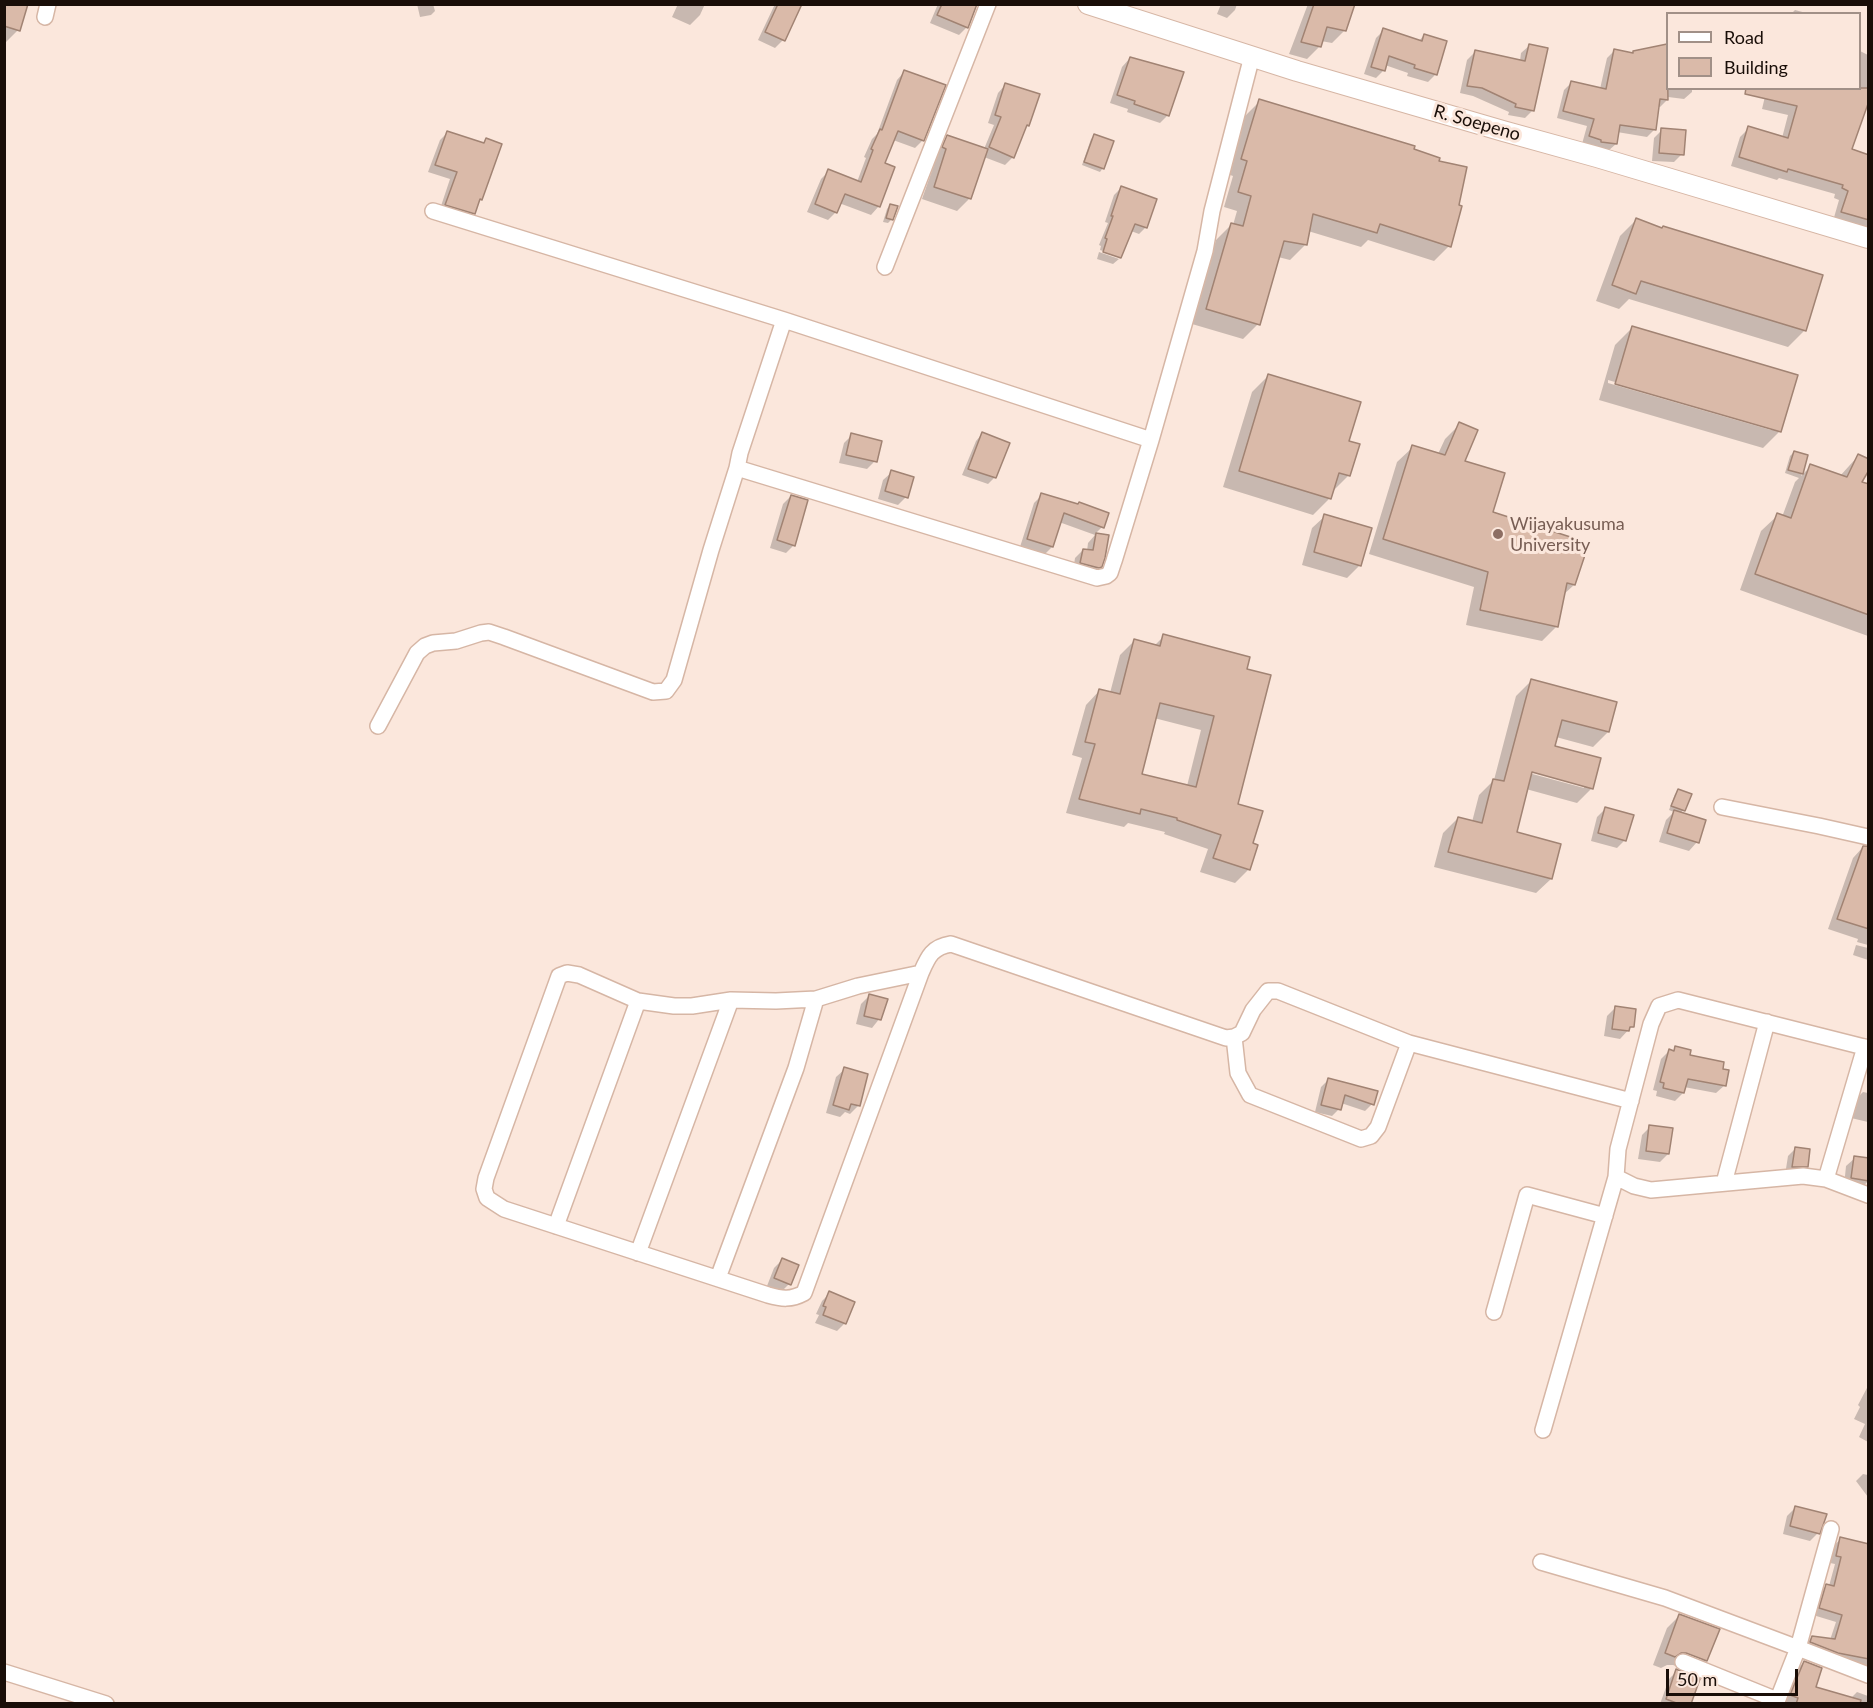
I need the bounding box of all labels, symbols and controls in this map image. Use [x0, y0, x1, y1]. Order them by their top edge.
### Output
legend [1666, 12, 1861, 90]
text: Road [1724, 26, 1764, 48]
text: Building [1724, 56, 1788, 78]
street label: R. Soepeno [1431, 100, 1523, 146]
place label: Wijayakusuma University [1510, 513, 1625, 556]
marker: Wijayakusuma University [1491, 527, 1505, 541]
scale bar [1669, 1657, 1801, 1695]
text: 50 m [1677, 1668, 1717, 1690]

